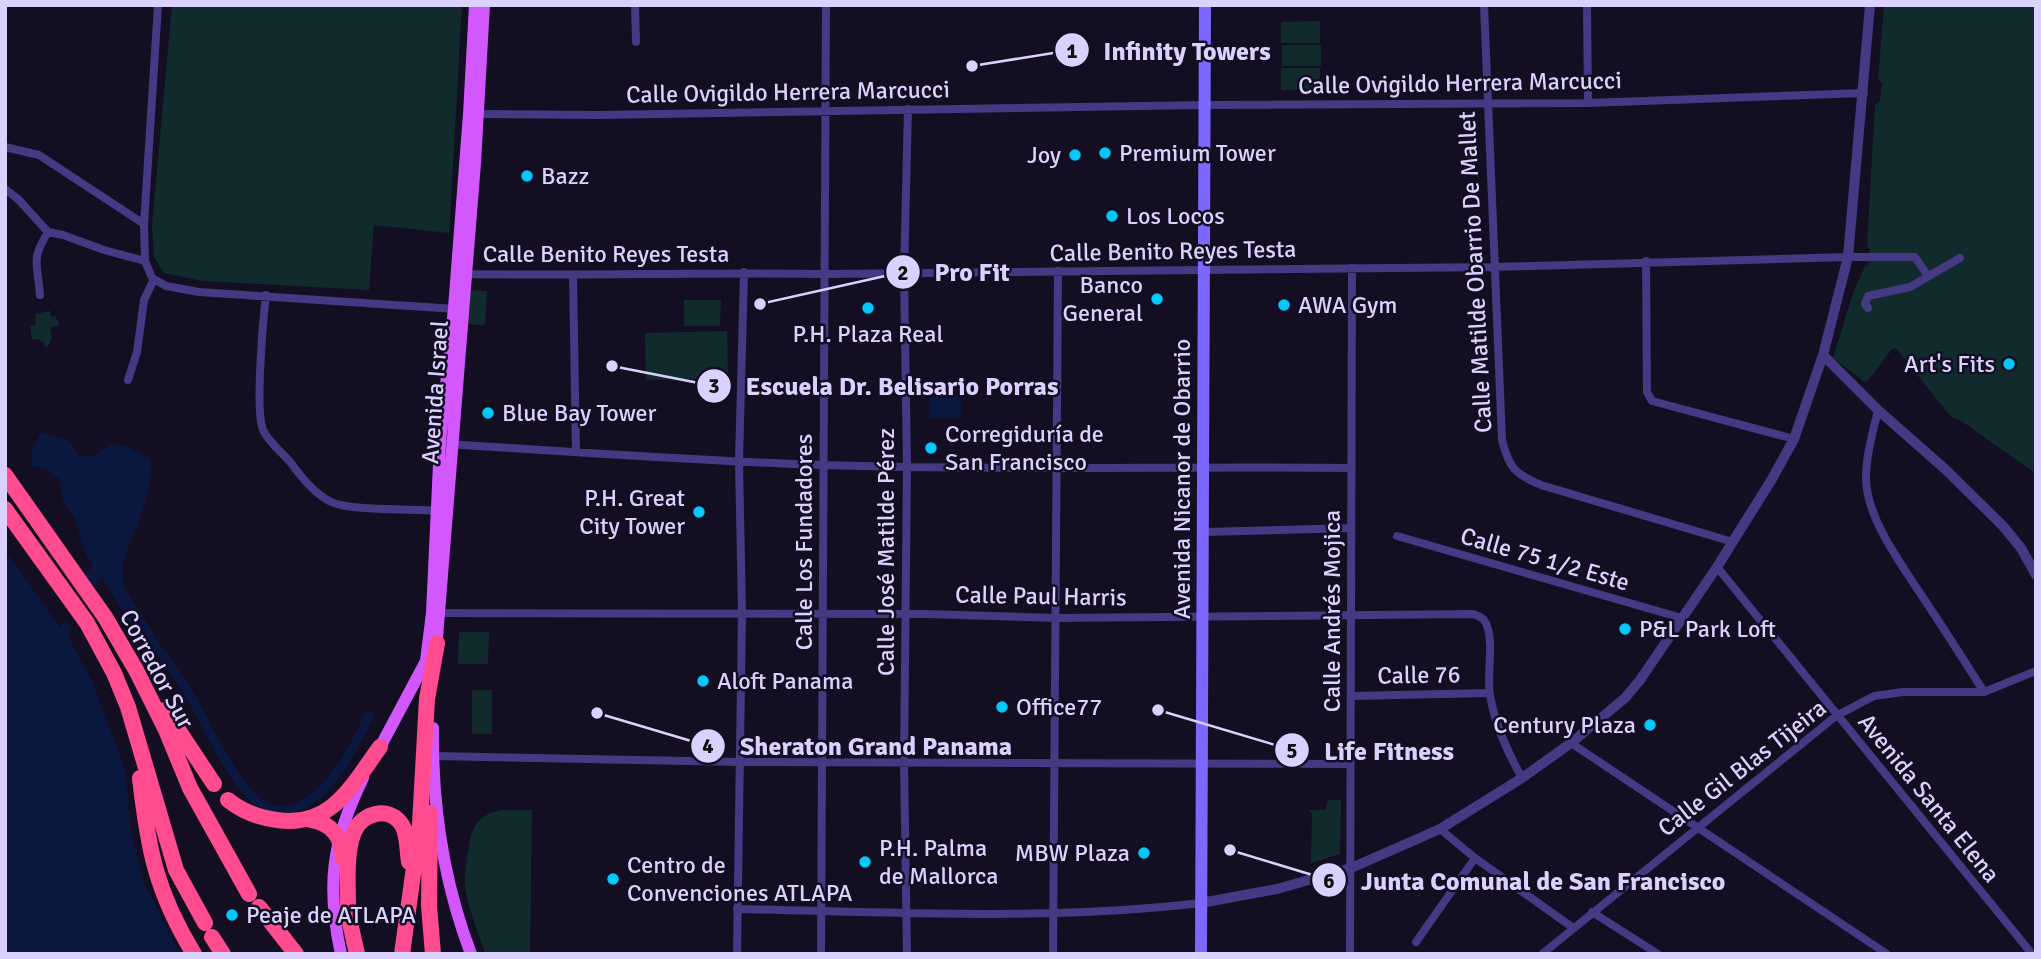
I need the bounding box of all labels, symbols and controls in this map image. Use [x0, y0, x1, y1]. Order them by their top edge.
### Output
callout: Infinity Towers [1054, 27, 1284, 74]
text: Infinity Towers [1103, 36, 1271, 68]
text: 1 [1066, 38, 1078, 64]
street label: Calle Ovigildo Herrera Marcucci [1298, 65, 1622, 101]
street label: Calle Ovigildo Herrera Marcucci [626, 74, 950, 110]
street label: Calle Matilde Obarrio De Mallet [1452, 110, 1498, 434]
place label: Premium Tower [1119, 138, 1276, 168]
place label: Joy [1027, 140, 1061, 170]
marker: Premium Tower [1097, 145, 1113, 161]
marker: Joy [1067, 147, 1083, 163]
place label: Bazz [541, 161, 589, 191]
marker: Bazz [519, 168, 535, 184]
place label: Los Locos [1126, 201, 1225, 231]
marker: Los Locos [1104, 208, 1120, 224]
street label: Calle Benito Reyes Testa [1049, 234, 1297, 268]
street label: Calle Benito Reyes Testa [483, 239, 729, 269]
callout: Pro Fit [885, 249, 1024, 296]
text: Pro Fit [934, 257, 1010, 289]
text: 2 [897, 260, 909, 286]
place label: Banco General [1063, 270, 1143, 328]
place label: AWA Gym [1298, 290, 1397, 320]
marker: Banco General [1149, 291, 1165, 307]
marker: AWA Gym [1276, 297, 1292, 313]
marker: P.H. Plaza Real [860, 300, 876, 316]
street label: Avenida Israel [415, 319, 455, 465]
place label: P.H. Plaza Real [793, 319, 943, 349]
street label: Avenida Nicanor de Obarrio [1167, 339, 1197, 619]
place label: Art's Fits [1904, 349, 1995, 379]
marker: Art's Fits [2001, 356, 2017, 372]
callout: Escuela Dr. Belisario Porras [697, 362, 1073, 409]
text: Escuela Dr. Belisario Porras [746, 371, 1058, 403]
text: 3 [708, 373, 720, 399]
place label: Blue Bay Tower [502, 398, 657, 428]
marker: Blue Bay Tower [480, 405, 496, 421]
place label: Corregiduría de San Francisco [945, 419, 1104, 477]
street label: Calle José Matilde Pérez [871, 428, 901, 676]
street label: Calle Los Fundadores [789, 434, 819, 650]
marker: Corregiduría de San Francisco [923, 440, 939, 456]
place label: P.H. Great City Tower [579, 483, 685, 541]
marker: P.H. Great City Tower [691, 504, 707, 520]
street label: Calle Andrés Mojica [1317, 510, 1347, 712]
street label: Calle 75 1/2 Este [1457, 521, 1633, 597]
street label: Calle Paul Harris [955, 580, 1127, 612]
street label: Corredor Sur [113, 604, 201, 734]
place label: P&L Park Loft [1639, 614, 1776, 644]
marker: P&L Park Loft [1617, 621, 1633, 637]
street label: Calle 76 [1377, 659, 1461, 691]
place label: Aloft Panama [717, 666, 853, 696]
marker: Aloft Panama [695, 673, 711, 689]
place label: Office77 [1016, 692, 1102, 722]
street label: Calle Gil Blas Tijeira [1652, 693, 1832, 843]
marker: Office77 [994, 699, 1010, 715]
street label: Avenida Santa Elena [1852, 707, 2006, 889]
place label: Century Plaza [1493, 710, 1636, 740]
marker: Century Plaza [1642, 717, 1658, 733]
callout: Sheraton Grand Panama [691, 722, 1026, 769]
callout: Life Fitness [1275, 727, 1468, 774]
text: Sheraton Grand Panama [740, 731, 1012, 763]
text: 4 [702, 733, 714, 759]
text: Life Fitness [1324, 736, 1454, 768]
text: 5 [1286, 738, 1298, 764]
place label: P.H. Palma de Mallorca [879, 833, 999, 891]
place label: MBW Plaza [1015, 838, 1130, 868]
marker: MBW Plaza [1136, 845, 1152, 861]
place label: Centro de Convenciones ATLAPA [627, 850, 853, 908]
marker: P.H. Palma de Mallorca [857, 854, 873, 870]
callout: Junta Comunal de San Francisco [1312, 857, 1739, 904]
text: Junta Comunal de San Francisco [1361, 866, 1725, 898]
text: 6 [1323, 868, 1335, 894]
marker: Centro de Convenciones ATLAPA [605, 871, 621, 887]
place label: Peaje de ATLAPA [246, 900, 416, 930]
marker: Peaje de ATLAPA [224, 907, 240, 923]

